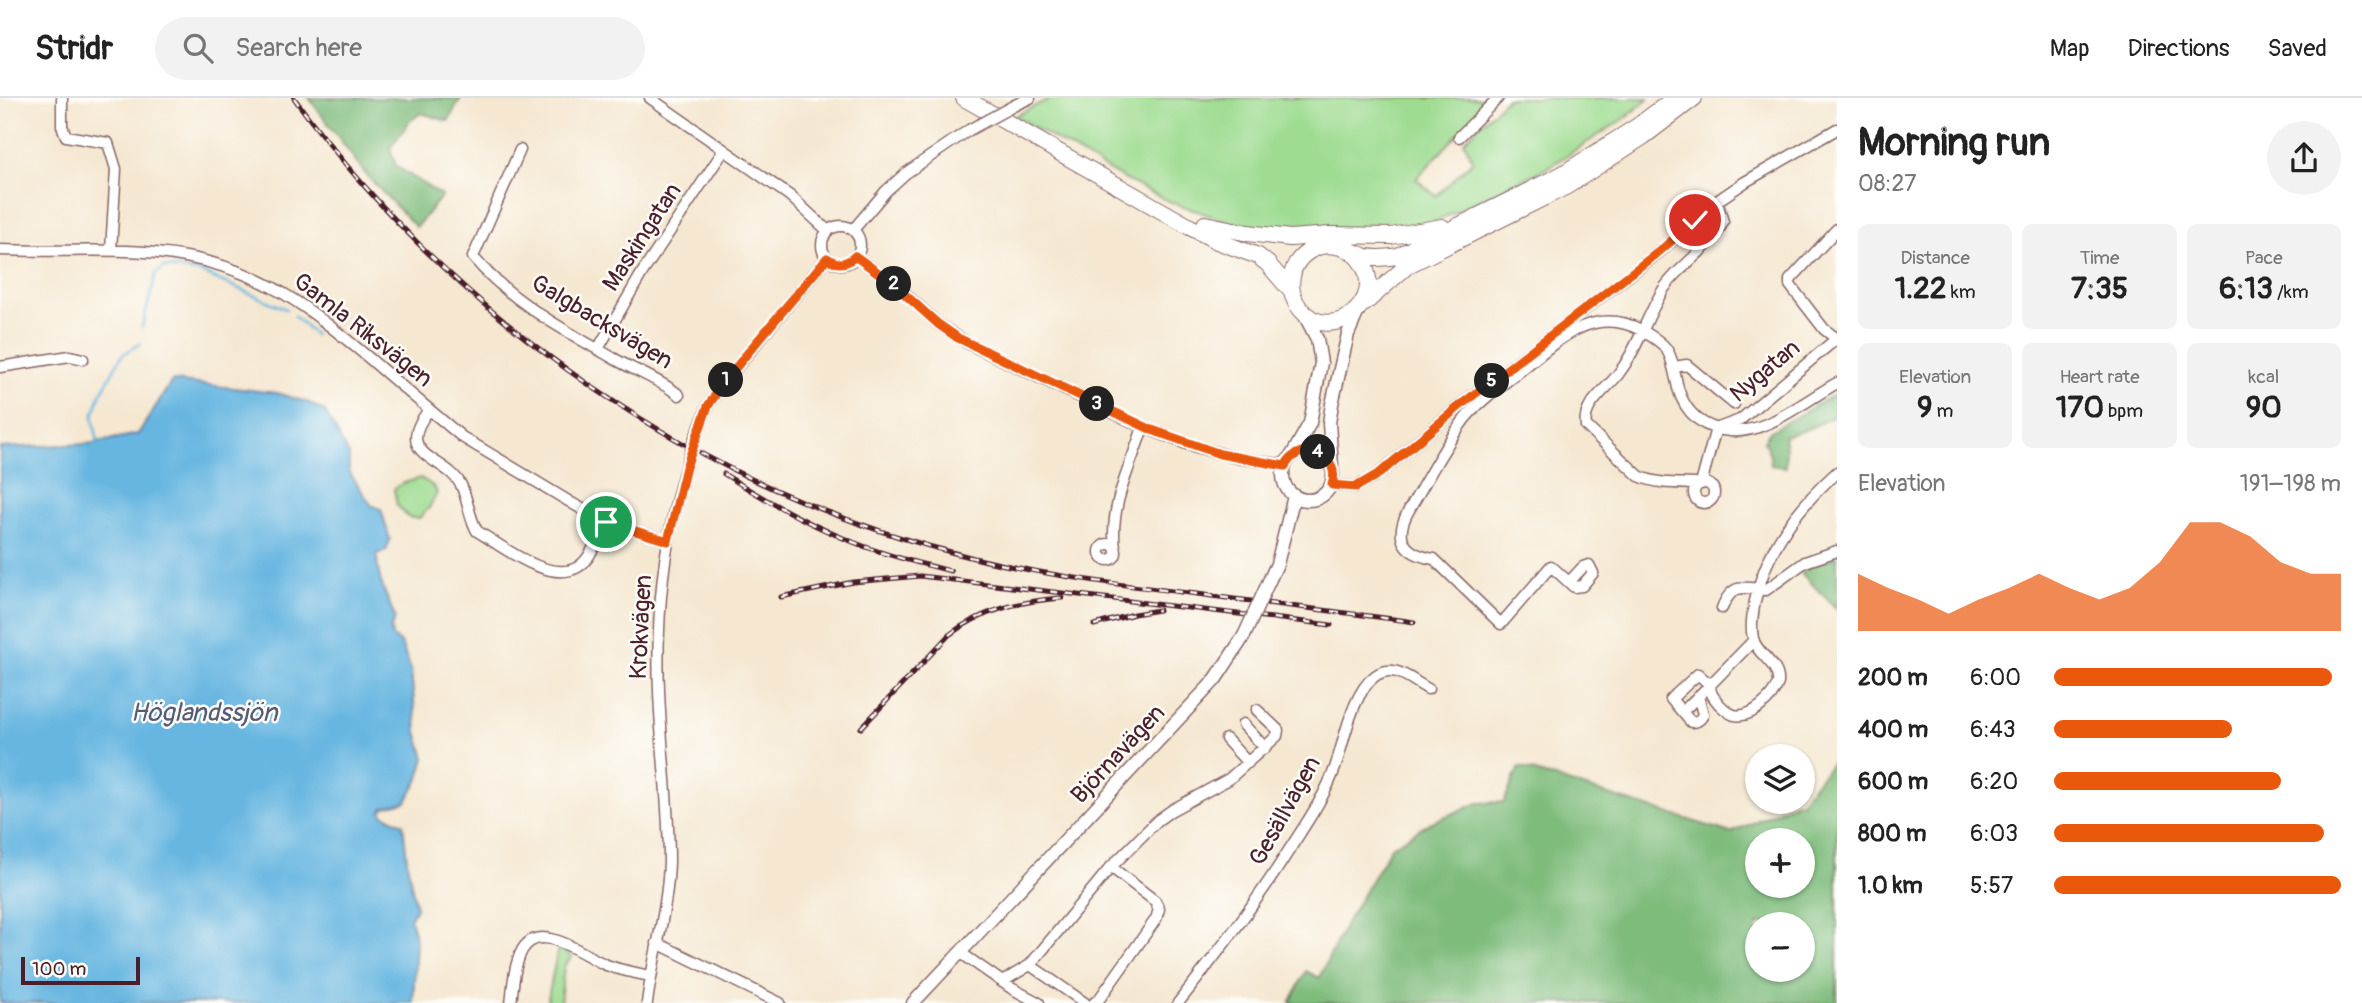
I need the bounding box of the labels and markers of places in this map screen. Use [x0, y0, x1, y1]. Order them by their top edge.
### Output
pin [1665, 190, 1725, 250]
pin: 2 [876, 266, 912, 302]
pin: 1 [708, 362, 744, 398]
pin: 5 [1474, 364, 1510, 398]
pin: 3 [1080, 386, 1114, 422]
pin: 4 [1300, 434, 1336, 470]
pin [576, 492, 636, 552]

